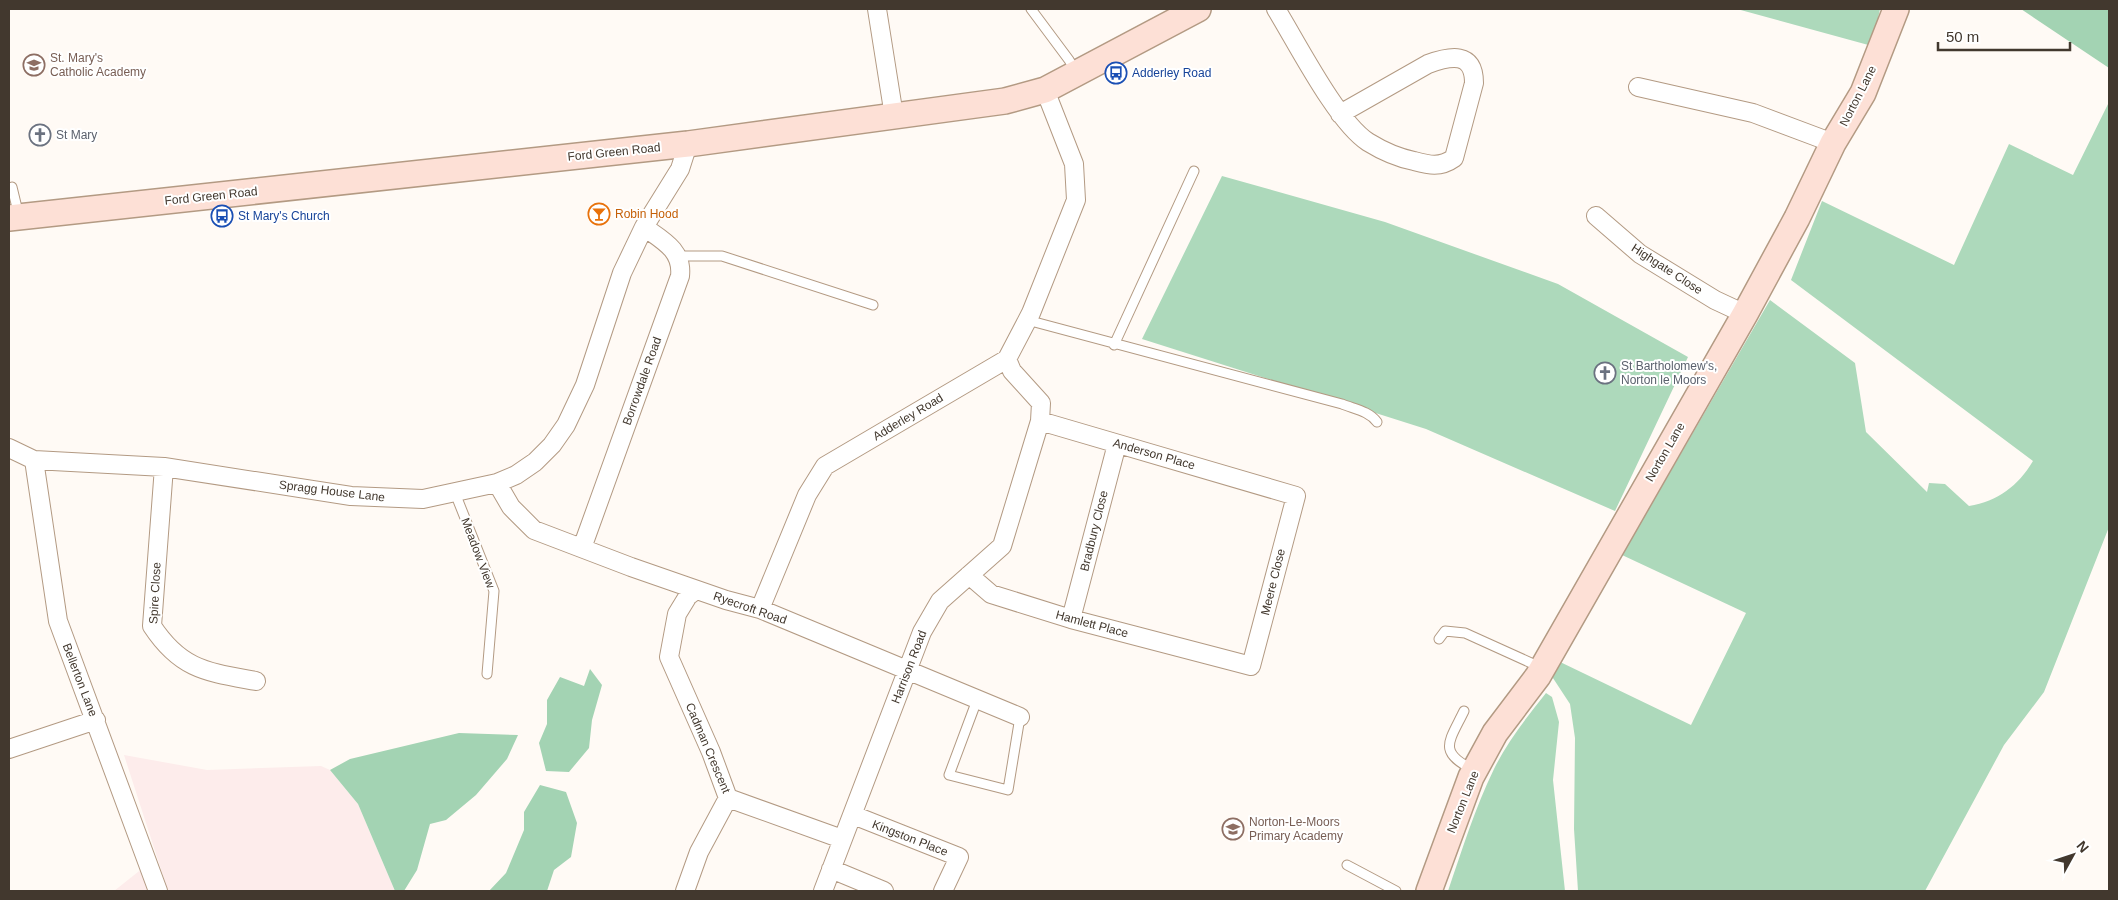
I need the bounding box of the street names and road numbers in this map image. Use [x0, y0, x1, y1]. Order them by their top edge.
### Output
street label: Norton Lane [1837, 63, 1879, 129]
street label: Ford Green Road [567, 140, 661, 164]
street label: Ford Green Road [164, 184, 258, 208]
street label: Highgate Close [1629, 241, 1705, 297]
street label: Borrowdale Road [620, 335, 664, 427]
street label: Adderley Road [870, 391, 946, 443]
street label: Norton Lane [1642, 420, 1688, 484]
street label: Anderson Place [1111, 436, 1197, 472]
street label: Spragg House Lane [278, 478, 386, 504]
street label: Bradbury Close [1077, 489, 1111, 573]
street label: Meadow View [458, 516, 498, 591]
street label: Meere Close [1258, 547, 1288, 617]
street label: Spire Close [146, 561, 164, 624]
street label: Ryecroft Road [711, 589, 789, 627]
street label: Hamlett Place [1054, 608, 1130, 641]
street label: Harrison Road [889, 628, 929, 706]
street label: Bellerton Lane [60, 641, 101, 719]
street label: Cadman Crescent [683, 701, 734, 796]
street label: Norton Lane [1444, 768, 1482, 835]
street label: Kingston Place [870, 817, 950, 859]

